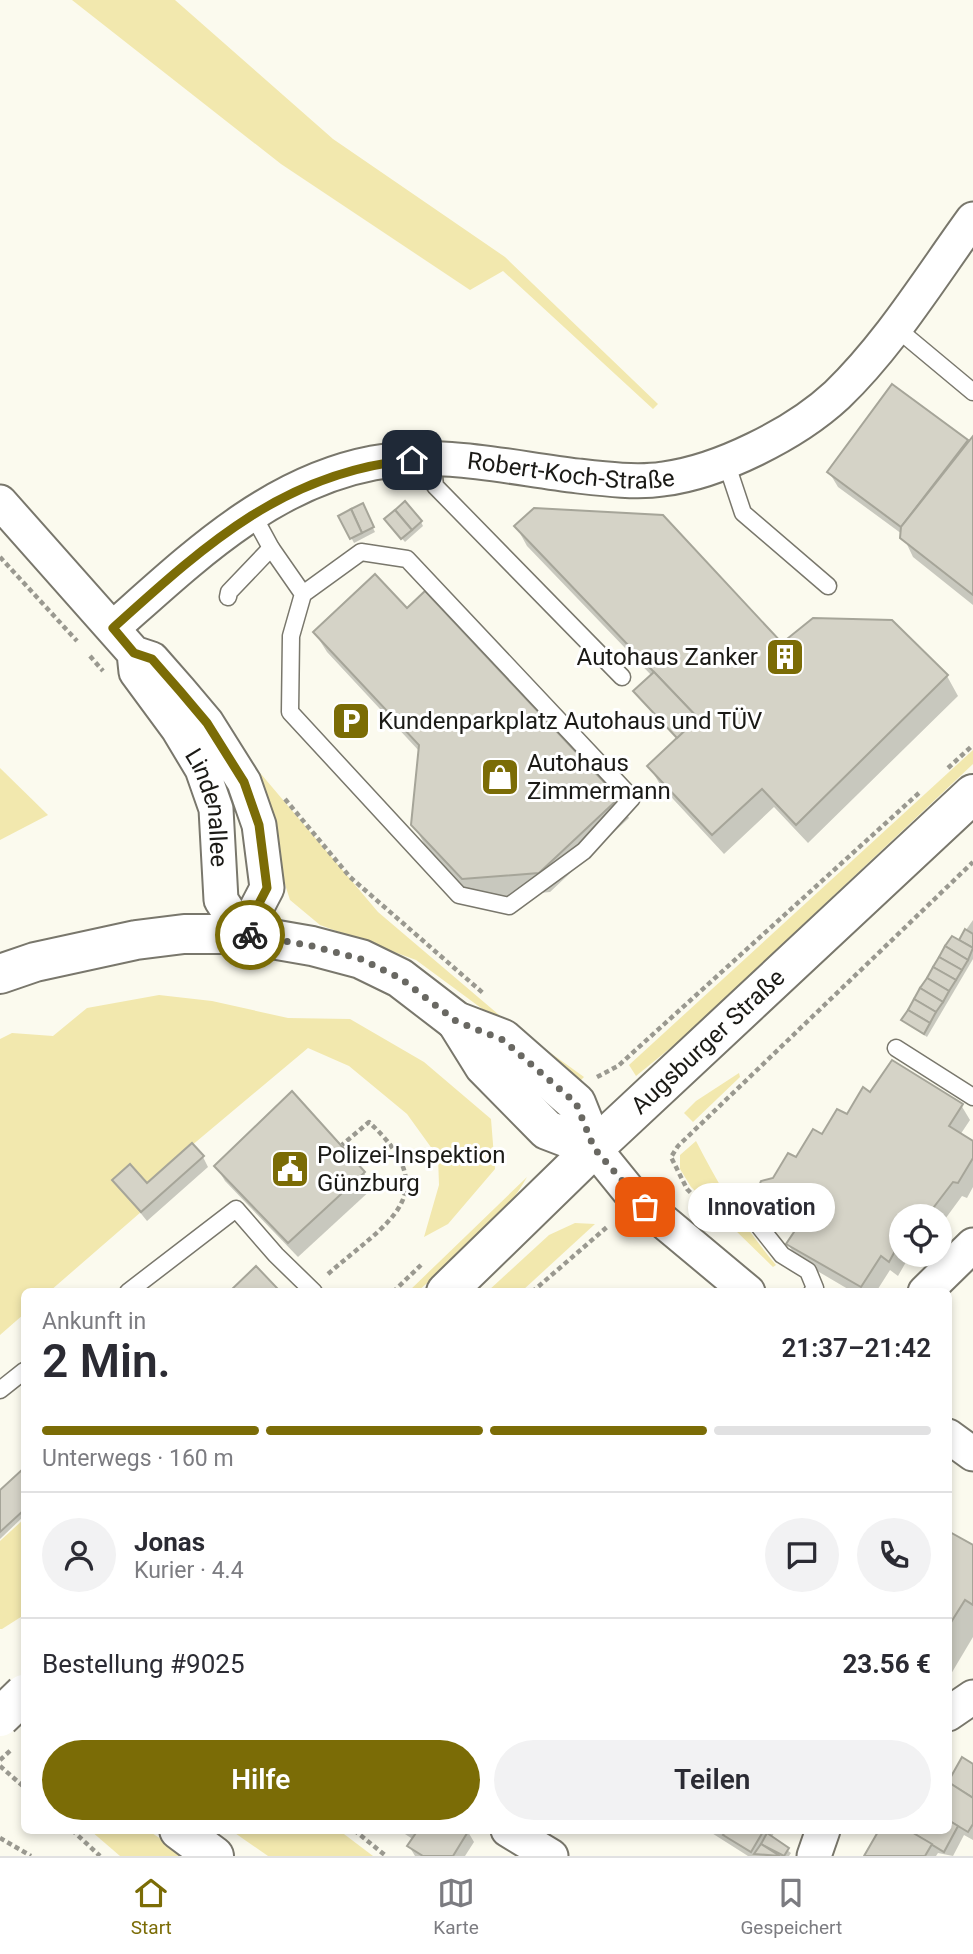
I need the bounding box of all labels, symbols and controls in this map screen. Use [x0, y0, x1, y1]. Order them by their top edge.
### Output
pin [382, 430, 442, 490]
icon: home [393, 441, 431, 479]
street label: Robert-Koch-Straße [466, 447, 676, 495]
building icon: Autohaus Zanker [764, 636, 806, 678]
place label: Autohaus Zanker [577, 643, 758, 671]
parking icon: Kundenparkplatz Autohaus und TÜV [330, 700, 372, 742]
place label: Kundenparkplatz Autohaus und TÜV [378, 707, 762, 735]
street label: Lindenallee [179, 743, 233, 868]
place label: Autohaus Zimmermann [527, 749, 671, 805]
shop icon: Autohaus Zimmermann [479, 756, 521, 798]
courier [215, 900, 285, 970]
icon: bike [231, 916, 269, 954]
street label: Augsburger Straße [626, 963, 790, 1120]
place label: Polizei-Inspektion Günzburg [317, 1141, 505, 1197]
public building icon: Polizei-Inspektion Günzburg [269, 1148, 311, 1190]
pin [615, 1177, 675, 1237]
callout: Innovation [687, 1182, 834, 1232]
icon: bag [626, 1188, 664, 1226]
text: Innovation [707, 1194, 816, 1221]
map controls [889, 1204, 952, 1267]
button: locate [889, 1204, 952, 1267]
text: Ankunft in [42, 1308, 146, 1335]
text: 21:37–21:42 [781, 1333, 931, 1363]
text: 2 Min. [42, 1334, 171, 1388]
text: Unterwegs · 160 m [42, 1445, 234, 1472]
button: person [42, 1518, 116, 1592]
button: chat [765, 1518, 839, 1592]
button: phone [857, 1518, 931, 1592]
text: Jonas [134, 1527, 205, 1557]
text: Kurier · 4.4 [134, 1557, 244, 1584]
text: Bestellung #9025 [42, 1649, 245, 1679]
text: 23.56 € [842, 1649, 931, 1679]
button: Hilfe [42, 1740, 480, 1820]
button: Teilen [494, 1740, 931, 1820]
tab: Start [131, 1874, 172, 1939]
tab: Karte [433, 1874, 479, 1939]
tab: Gespeichert [740, 1874, 842, 1939]

